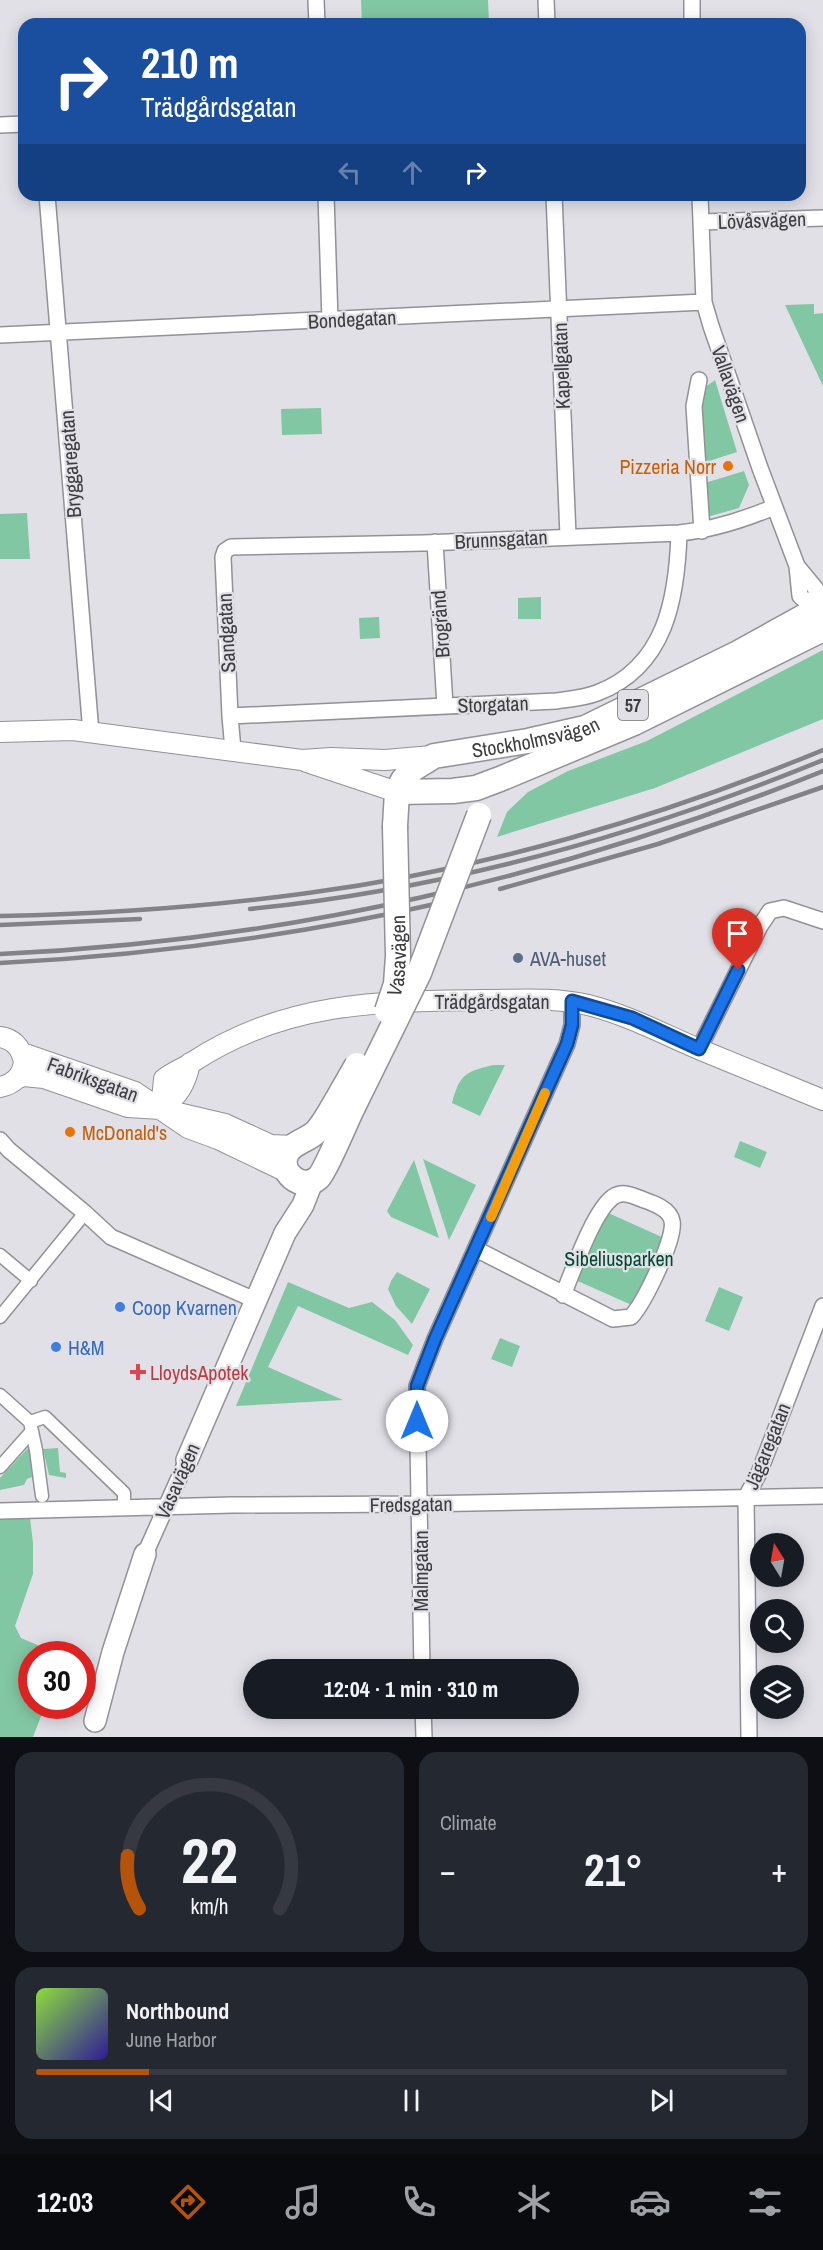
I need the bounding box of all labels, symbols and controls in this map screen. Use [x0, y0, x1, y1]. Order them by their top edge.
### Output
text: 210 m [141, 35, 239, 91]
icon: right [42, 42, 120, 120]
text: Trädgårdsgatan [141, 89, 297, 125]
icon: left [333, 156, 366, 189]
icon: ahead [396, 156, 429, 189]
icon: right [459, 156, 492, 189]
street label: Lövåsvägen [717, 205, 807, 235]
street label: Bondegatan [307, 303, 397, 335]
street label: Kapellgatan [546, 322, 576, 410]
street label: Vallavägen [705, 342, 757, 426]
street label: Bryggaregatan [53, 409, 87, 519]
place label: Pizzeria Norr [619, 453, 717, 480]
marker: Pizzeria Norr [721, 459, 735, 473]
street label: Brunnsgatan [454, 523, 548, 555]
street label: Brogränd [424, 589, 456, 659]
street label: Sandgatan [210, 593, 242, 673]
street label: Storgatan [457, 689, 529, 719]
road number: 57 [618, 690, 648, 720]
street label: Stockholmsvägen [470, 710, 604, 763]
pin [712, 908, 763, 970]
street label: Vasavägen [379, 915, 412, 1000]
icon: arrive [721, 917, 754, 950]
place label: AVA-huset [529, 945, 606, 972]
marker: AVA-huset [511, 951, 525, 965]
street label: Trädgårdsgatan [434, 988, 550, 1015]
street label: Fabriksgatan [44, 1050, 142, 1108]
place label: McDonald's [82, 1119, 167, 1146]
marker: McDonald's [63, 1125, 77, 1139]
park label: Sibeliusparken [564, 1245, 674, 1272]
place label: Coop Kvarnen [132, 1294, 237, 1321]
marker: Coop Kvarnen [113, 1300, 127, 1314]
place label: H&M [68, 1334, 104, 1361]
marker: H&M [49, 1340, 63, 1354]
place label: LloydsApotek [150, 1359, 249, 1386]
marker: LloydsApotek [131, 1365, 145, 1379]
position arrow [385, 1389, 449, 1453]
street label: Jägaregatan [737, 1399, 797, 1493]
street label: Vasavägen [148, 1439, 206, 1523]
street label: Fredsgatan [369, 1490, 453, 1518]
street label: Malmgatan [407, 1530, 434, 1612]
north arrow [750, 1533, 804, 1587]
map controls [750, 1533, 804, 1719]
button: search [750, 1599, 804, 1653]
speed limit sign: 30 [18, 1641, 96, 1719]
button: layers [750, 1665, 804, 1719]
text: 12:04 · 1 min · 310 m [324, 1674, 498, 1704]
text: Climate [440, 1809, 497, 1836]
text: 22 [181, 1818, 238, 1902]
text: 21° [584, 1839, 643, 1900]
text: − [440, 1848, 456, 1892]
text: + [771, 1848, 787, 1892]
text: km/h [190, 1892, 229, 1921]
text: Northbound [126, 1996, 229, 2026]
text: June Harbor [126, 2026, 216, 2053]
icon: previous [145, 2084, 178, 2117]
icon: pause [395, 2084, 428, 2117]
icon: next [645, 2084, 678, 2117]
icon: directions [167, 2181, 209, 2223]
icon: music [282, 2181, 324, 2223]
icon: phone [398, 2181, 440, 2223]
icon: climate [513, 2181, 555, 2223]
icon: car [629, 2181, 671, 2223]
icon: filters [744, 2181, 786, 2223]
text: 12:03 [37, 2184, 93, 2220]

